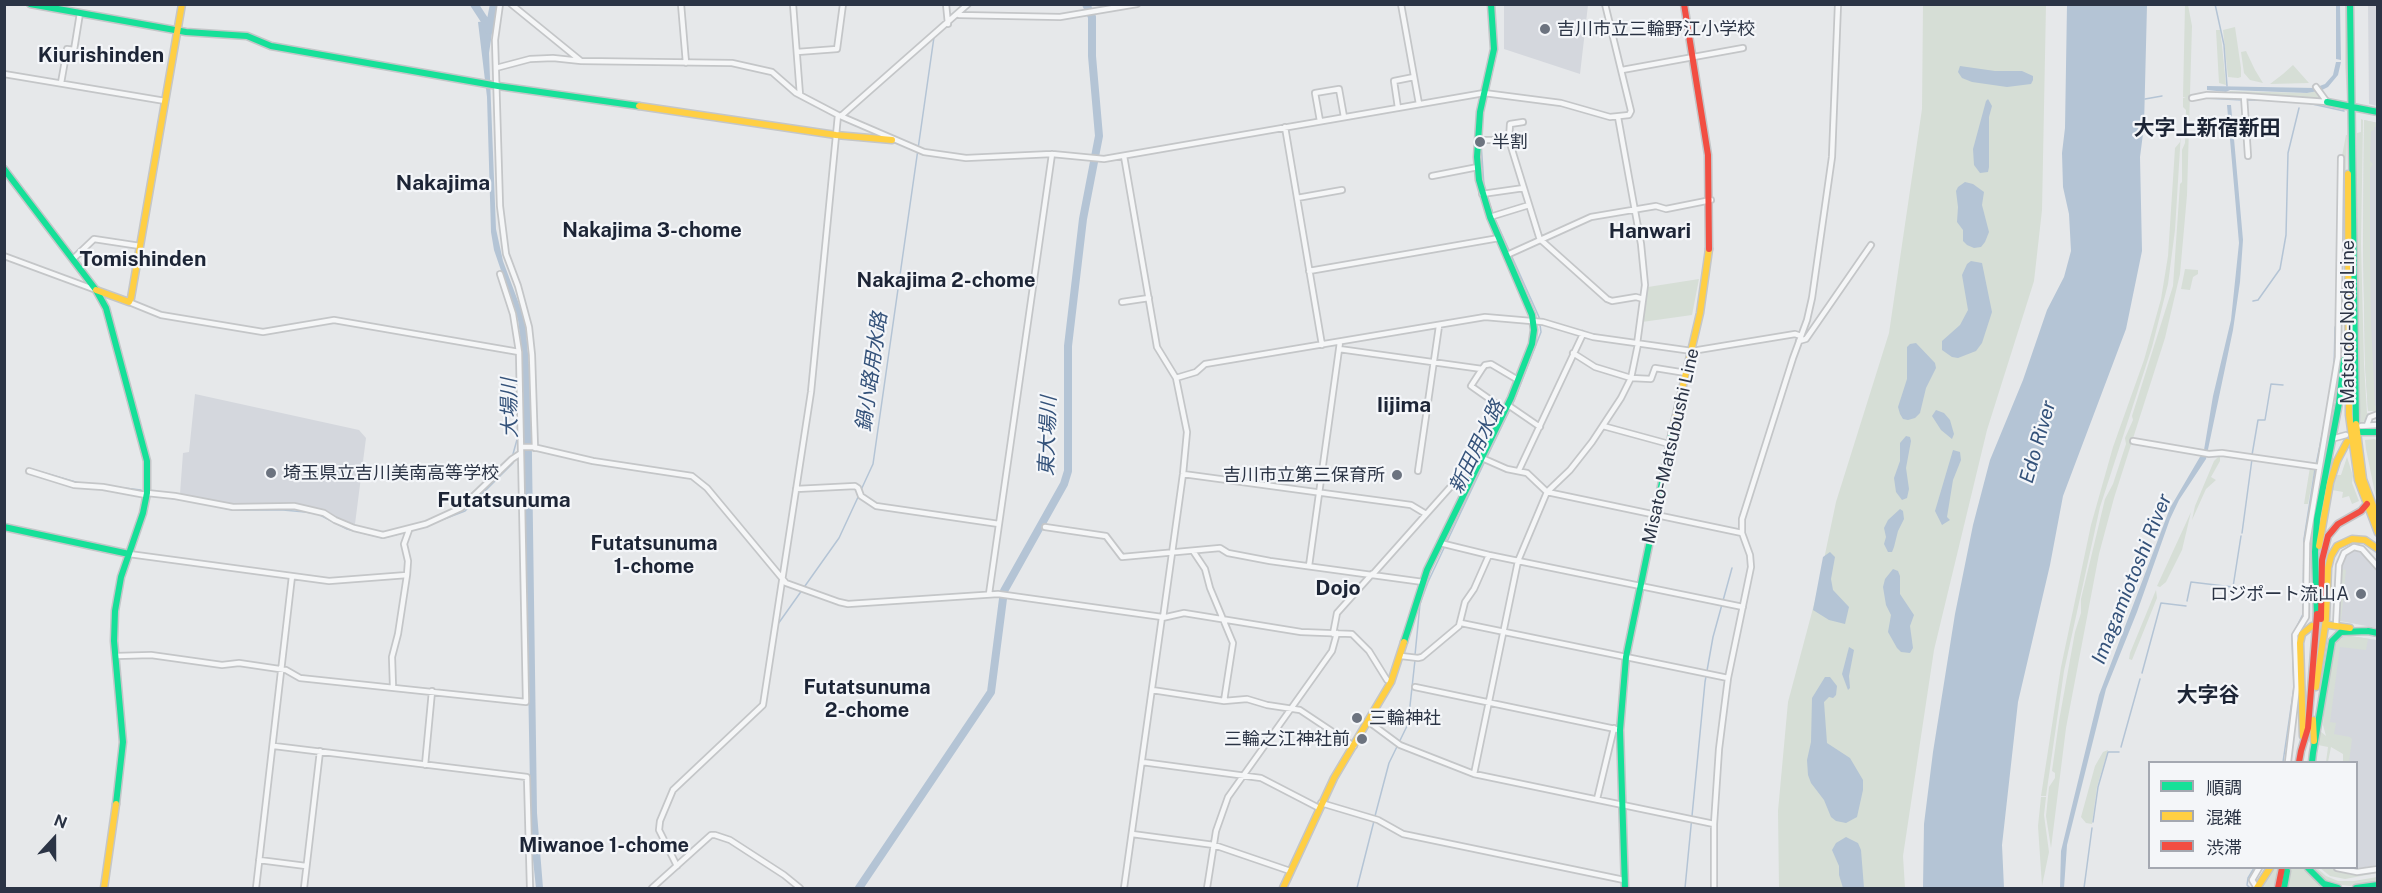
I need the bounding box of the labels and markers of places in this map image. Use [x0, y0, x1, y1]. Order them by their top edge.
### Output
place label: 吉川市立三輪野江小学校 [1557, 18, 1755, 40]
marker: 吉川市立三輪野江小学校 [1538, 22, 1552, 36]
place label: 半割 [1492, 131, 1528, 153]
marker: 半割 [1473, 135, 1487, 149]
place label: 埼玉県立吉川美南高等学校 [283, 462, 499, 484]
place label: 吉川市立第三保育所 [1223, 464, 1385, 486]
marker: 埼玉県立吉川美南高等学校 [264, 466, 278, 480]
marker: 吉川市立第三保育所 [1390, 468, 1404, 482]
place label: ロジポート流山A [2210, 583, 2349, 605]
marker: ロジポート流山A [2354, 587, 2368, 601]
place label: 三輪神社 [1369, 707, 1441, 729]
marker: 三輪神社 [1350, 711, 1364, 725]
place label: 三輪之江神社前 [1224, 728, 1350, 750]
marker: 三輪之江神社前 [1355, 732, 1369, 746]

